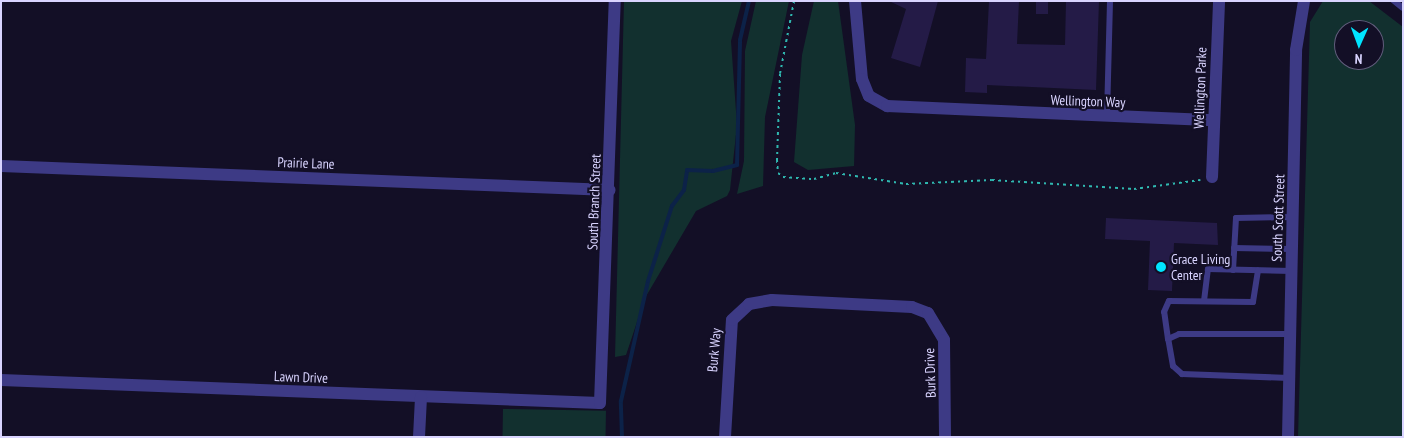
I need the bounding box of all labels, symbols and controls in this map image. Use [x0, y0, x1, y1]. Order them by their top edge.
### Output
north arrow [1334, 20, 1384, 70]
street label: Wellington Parke [1190, 47, 1210, 129]
text: N [1354, 50, 1363, 68]
street label: Wellington Way [1050, 91, 1126, 111]
street label: Prairie Lane [277, 154, 335, 172]
street label: South Branch Street [584, 154, 604, 250]
street label: South Scott Street [1268, 174, 1288, 262]
place label: Grace Living Center [1171, 251, 1230, 284]
marker: Grace Living Center [1155, 261, 1167, 273]
street label: Burk Way [704, 327, 724, 373]
street label: Burk Drive [921, 348, 939, 398]
street label: Lawn Drive [274, 368, 328, 386]

